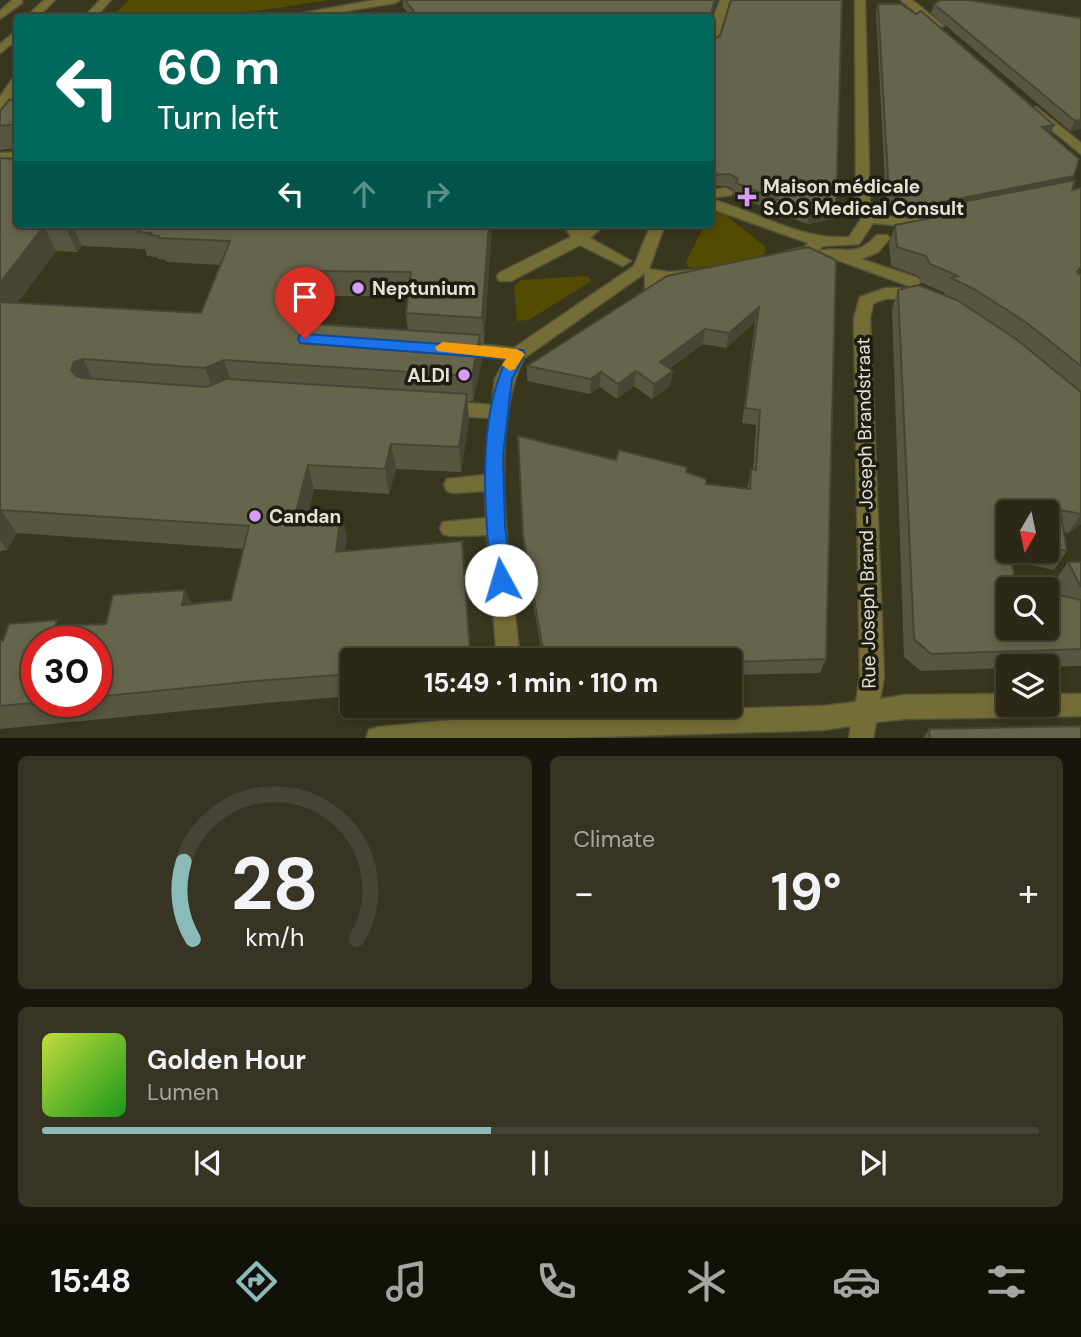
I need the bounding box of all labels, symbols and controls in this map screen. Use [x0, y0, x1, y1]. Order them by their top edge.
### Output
text: 60 m [157, 35, 280, 99]
icon: left [42, 42, 133, 133]
text: Turn left [157, 97, 279, 139]
place label: Maison médicale S.O.S Medical Consult [763, 174, 964, 221]
icon: left [272, 175, 310, 213]
icon: ahead [345, 175, 383, 213]
icon: right [418, 175, 456, 213]
marker: Maison médicale S.O.S Medical Consult [737, 187, 757, 207]
pin [275, 267, 335, 339]
place label: Neptunium [372, 276, 476, 301]
icon: arrive [286, 278, 324, 316]
marker: Neptunium [350, 280, 366, 296]
street label: Rue Joseph Brand - Joseph Brandstraat [850, 337, 882, 689]
place label: ALDI [407, 363, 450, 388]
marker: ALDI [456, 367, 472, 383]
north arrow [996, 500, 1059, 564]
map controls [996, 500, 1059, 717]
place label: Candan [269, 504, 341, 529]
marker: Candan [247, 508, 263, 524]
position arrow [464, 543, 538, 617]
button: search [996, 577, 1059, 640]
speed limit sign: 30 [21, 626, 112, 717]
button: layers [996, 654, 1059, 717]
text: 15:49 · 1 min · 110 m [424, 666, 658, 700]
text: Climate [574, 824, 655, 854]
text: 28 [231, 837, 319, 932]
text: 19° [771, 858, 842, 926]
text: − [574, 868, 594, 918]
text: + [1018, 868, 1039, 918]
text: km/h [245, 920, 304, 953]
text: Golden Hour [147, 1043, 306, 1077]
text: Lumen [147, 1077, 219, 1107]
icon: previous [189, 1144, 227, 1182]
icon: pause [521, 1144, 559, 1182]
icon: next [854, 1144, 892, 1182]
icon: directions [232, 1257, 281, 1306]
icon: music [382, 1257, 431, 1306]
icon: phone [532, 1257, 581, 1306]
icon: climate [682, 1257, 731, 1306]
icon: car [832, 1257, 881, 1306]
icon: filters [982, 1257, 1031, 1306]
text: 15:48 [50, 1260, 131, 1302]

